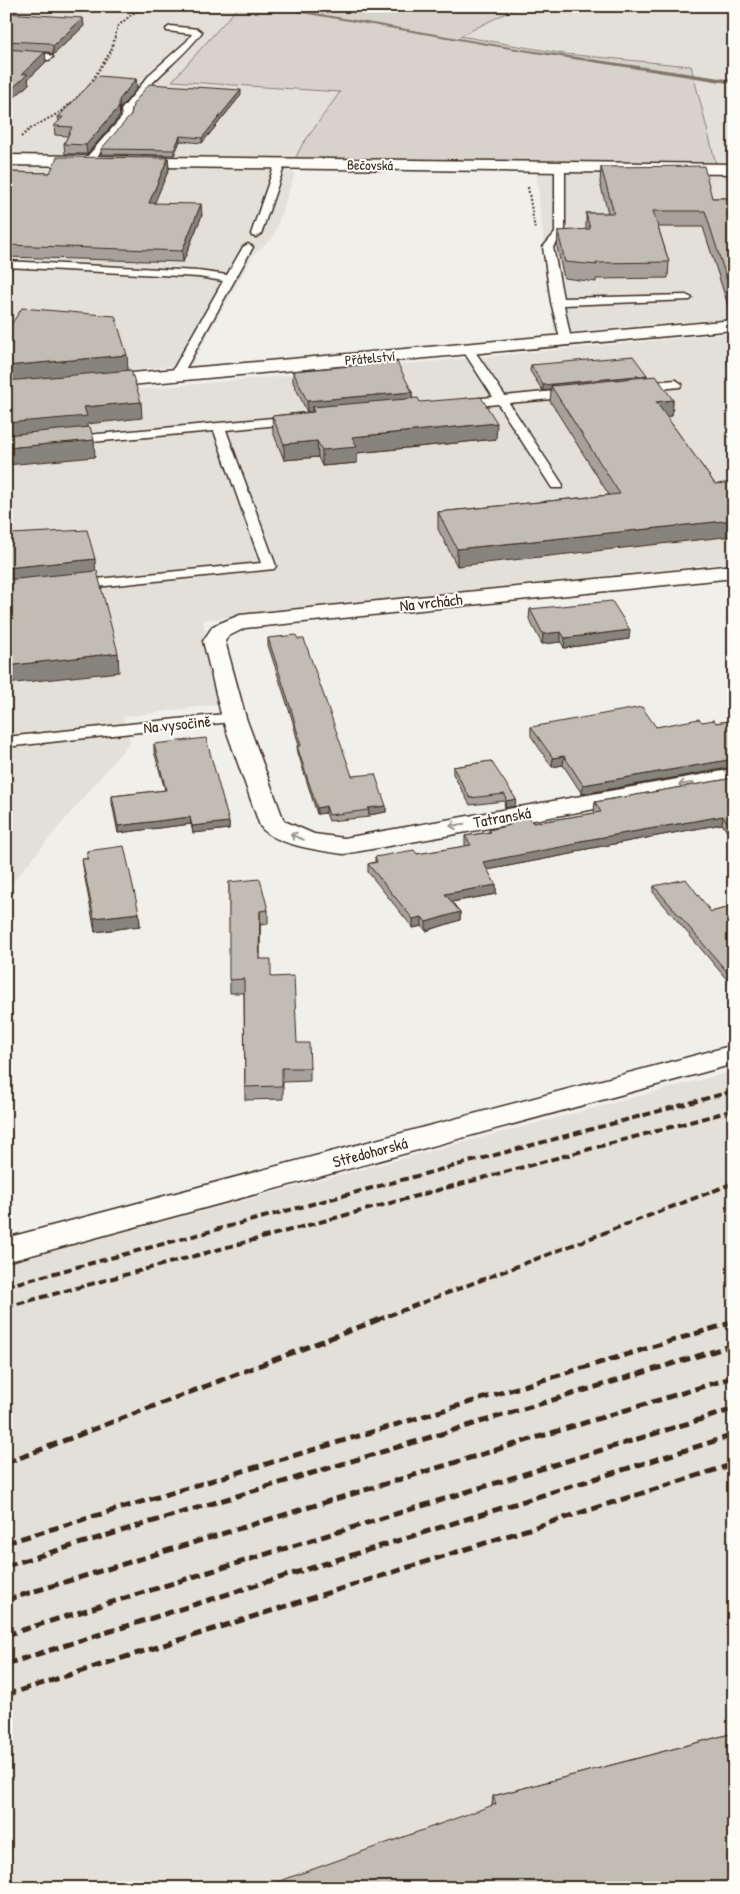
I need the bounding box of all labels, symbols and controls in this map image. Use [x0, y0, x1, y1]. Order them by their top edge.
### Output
street label: Bečovská [347, 155, 394, 174]
street label: Přátelství [344, 346, 396, 369]
street label: Na vrchách [398, 588, 464, 616]
street label: Na vysočině [142, 709, 212, 738]
one-way arrow [678, 780, 694, 790]
street label: Tatranská [472, 801, 532, 833]
one-way arrow [449, 821, 465, 831]
one-way arrow [290, 831, 305, 841]
street label: Středohorská [330, 1131, 410, 1173]

